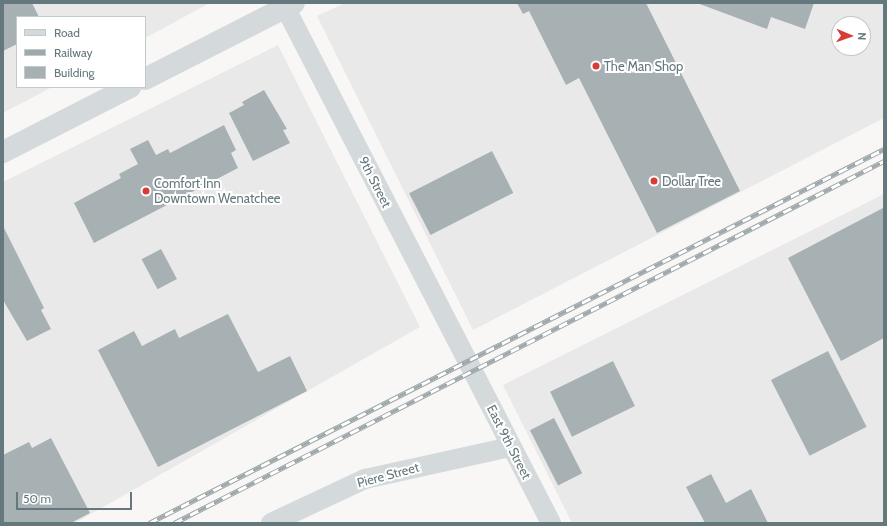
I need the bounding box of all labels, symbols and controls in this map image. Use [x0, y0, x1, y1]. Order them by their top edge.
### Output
legend [16, 16, 146, 88]
north arrow [831, 16, 871, 56]
text: Road [54, 25, 80, 40]
text: N [855, 32, 869, 41]
text: Railway [54, 45, 92, 60]
place label: The Man Shop [604, 58, 683, 74]
marker: The Man Shop [591, 61, 601, 71]
text: Building [54, 65, 95, 80]
street label: 9th Street [356, 154, 394, 210]
place label: Dollar Tree [662, 173, 721, 189]
place label: Comfort Inn Downtown Wenatchee [154, 176, 280, 207]
marker: Dollar Tree [649, 176, 659, 186]
marker: Comfort Inn Downtown Wenatchee [141, 186, 151, 196]
street label: East 9th Street [484, 402, 534, 482]
street label: Piere Street [355, 459, 421, 491]
scale bar [18, 484, 134, 510]
text: 50 m [23, 491, 51, 506]

